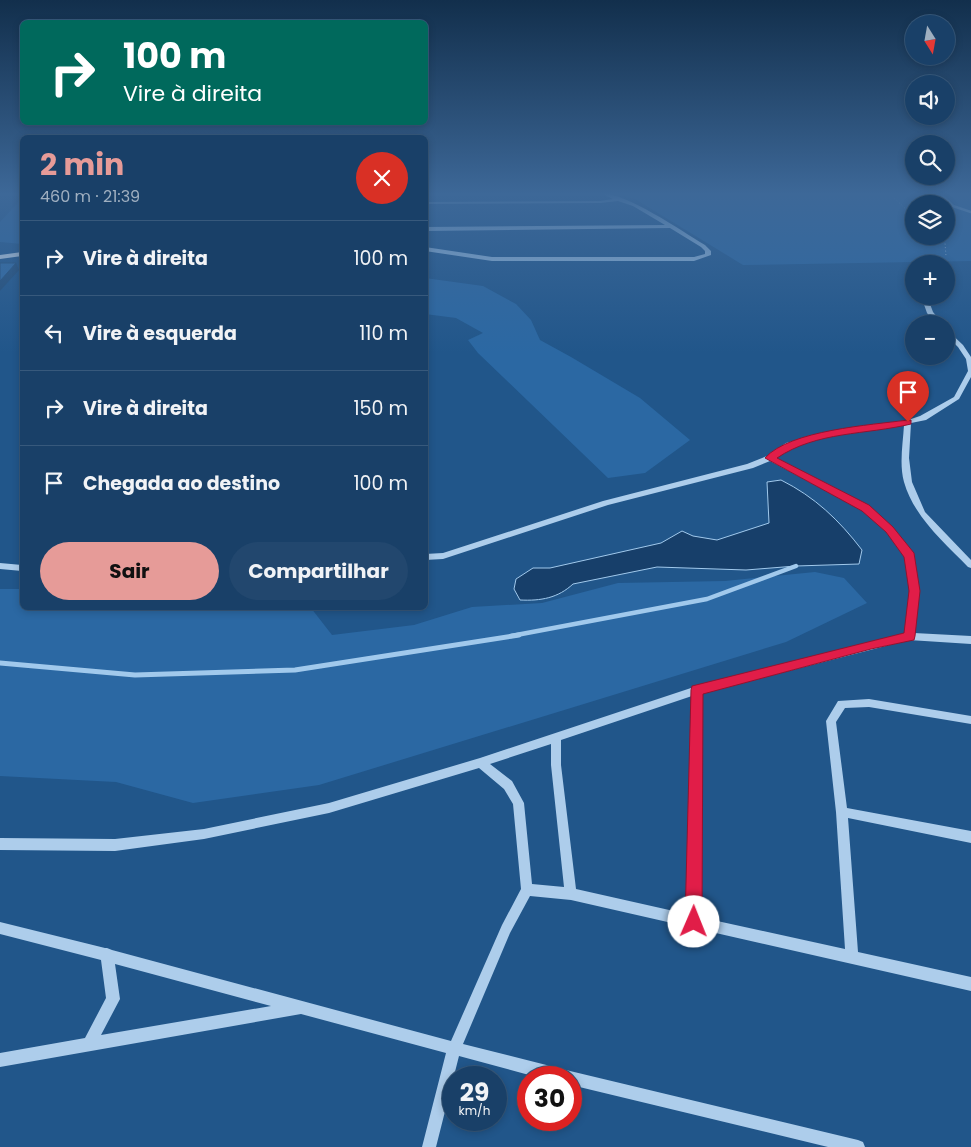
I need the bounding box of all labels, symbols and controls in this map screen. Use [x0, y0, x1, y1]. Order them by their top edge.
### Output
north arrow [905, 15, 955, 65]
map controls [905, 15, 955, 365]
text: 100 m [123, 31, 226, 80]
icon: right [40, 40, 105, 105]
button: sound [905, 75, 955, 125]
text: Vire à direita [123, 78, 262, 109]
button: search [905, 135, 955, 185]
text: 2 min [40, 143, 124, 186]
button: close [356, 152, 408, 204]
text: 460 m · 21:39 [40, 185, 140, 208]
button: layers [905, 195, 955, 245]
icon: right [40, 244, 68, 272]
text: Vire à direita [83, 245, 208, 272]
text: 100 m [353, 245, 408, 272]
button: + [905, 255, 955, 305]
button: − [905, 315, 955, 365]
icon: left [40, 319, 68, 347]
text: Vire à esquerda [83, 320, 237, 347]
text: 110 m [359, 320, 408, 347]
pin [887, 371, 929, 422]
icon: arrive [894, 378, 922, 406]
icon: right [40, 394, 68, 422]
text: Vire à direita [83, 395, 208, 422]
text: 150 m [353, 395, 408, 422]
icon: arrive [40, 469, 68, 497]
text: Chegada ao destino [83, 470, 280, 497]
text: 100 m [353, 470, 408, 497]
button: Sair [40, 542, 219, 600]
button: Compartilhar [229, 542, 408, 600]
position arrow [667, 895, 719, 947]
speed limit sign: 30 [517, 1066, 582, 1131]
text: 29 [460, 1075, 489, 1110]
text: km/h [459, 1102, 490, 1119]

